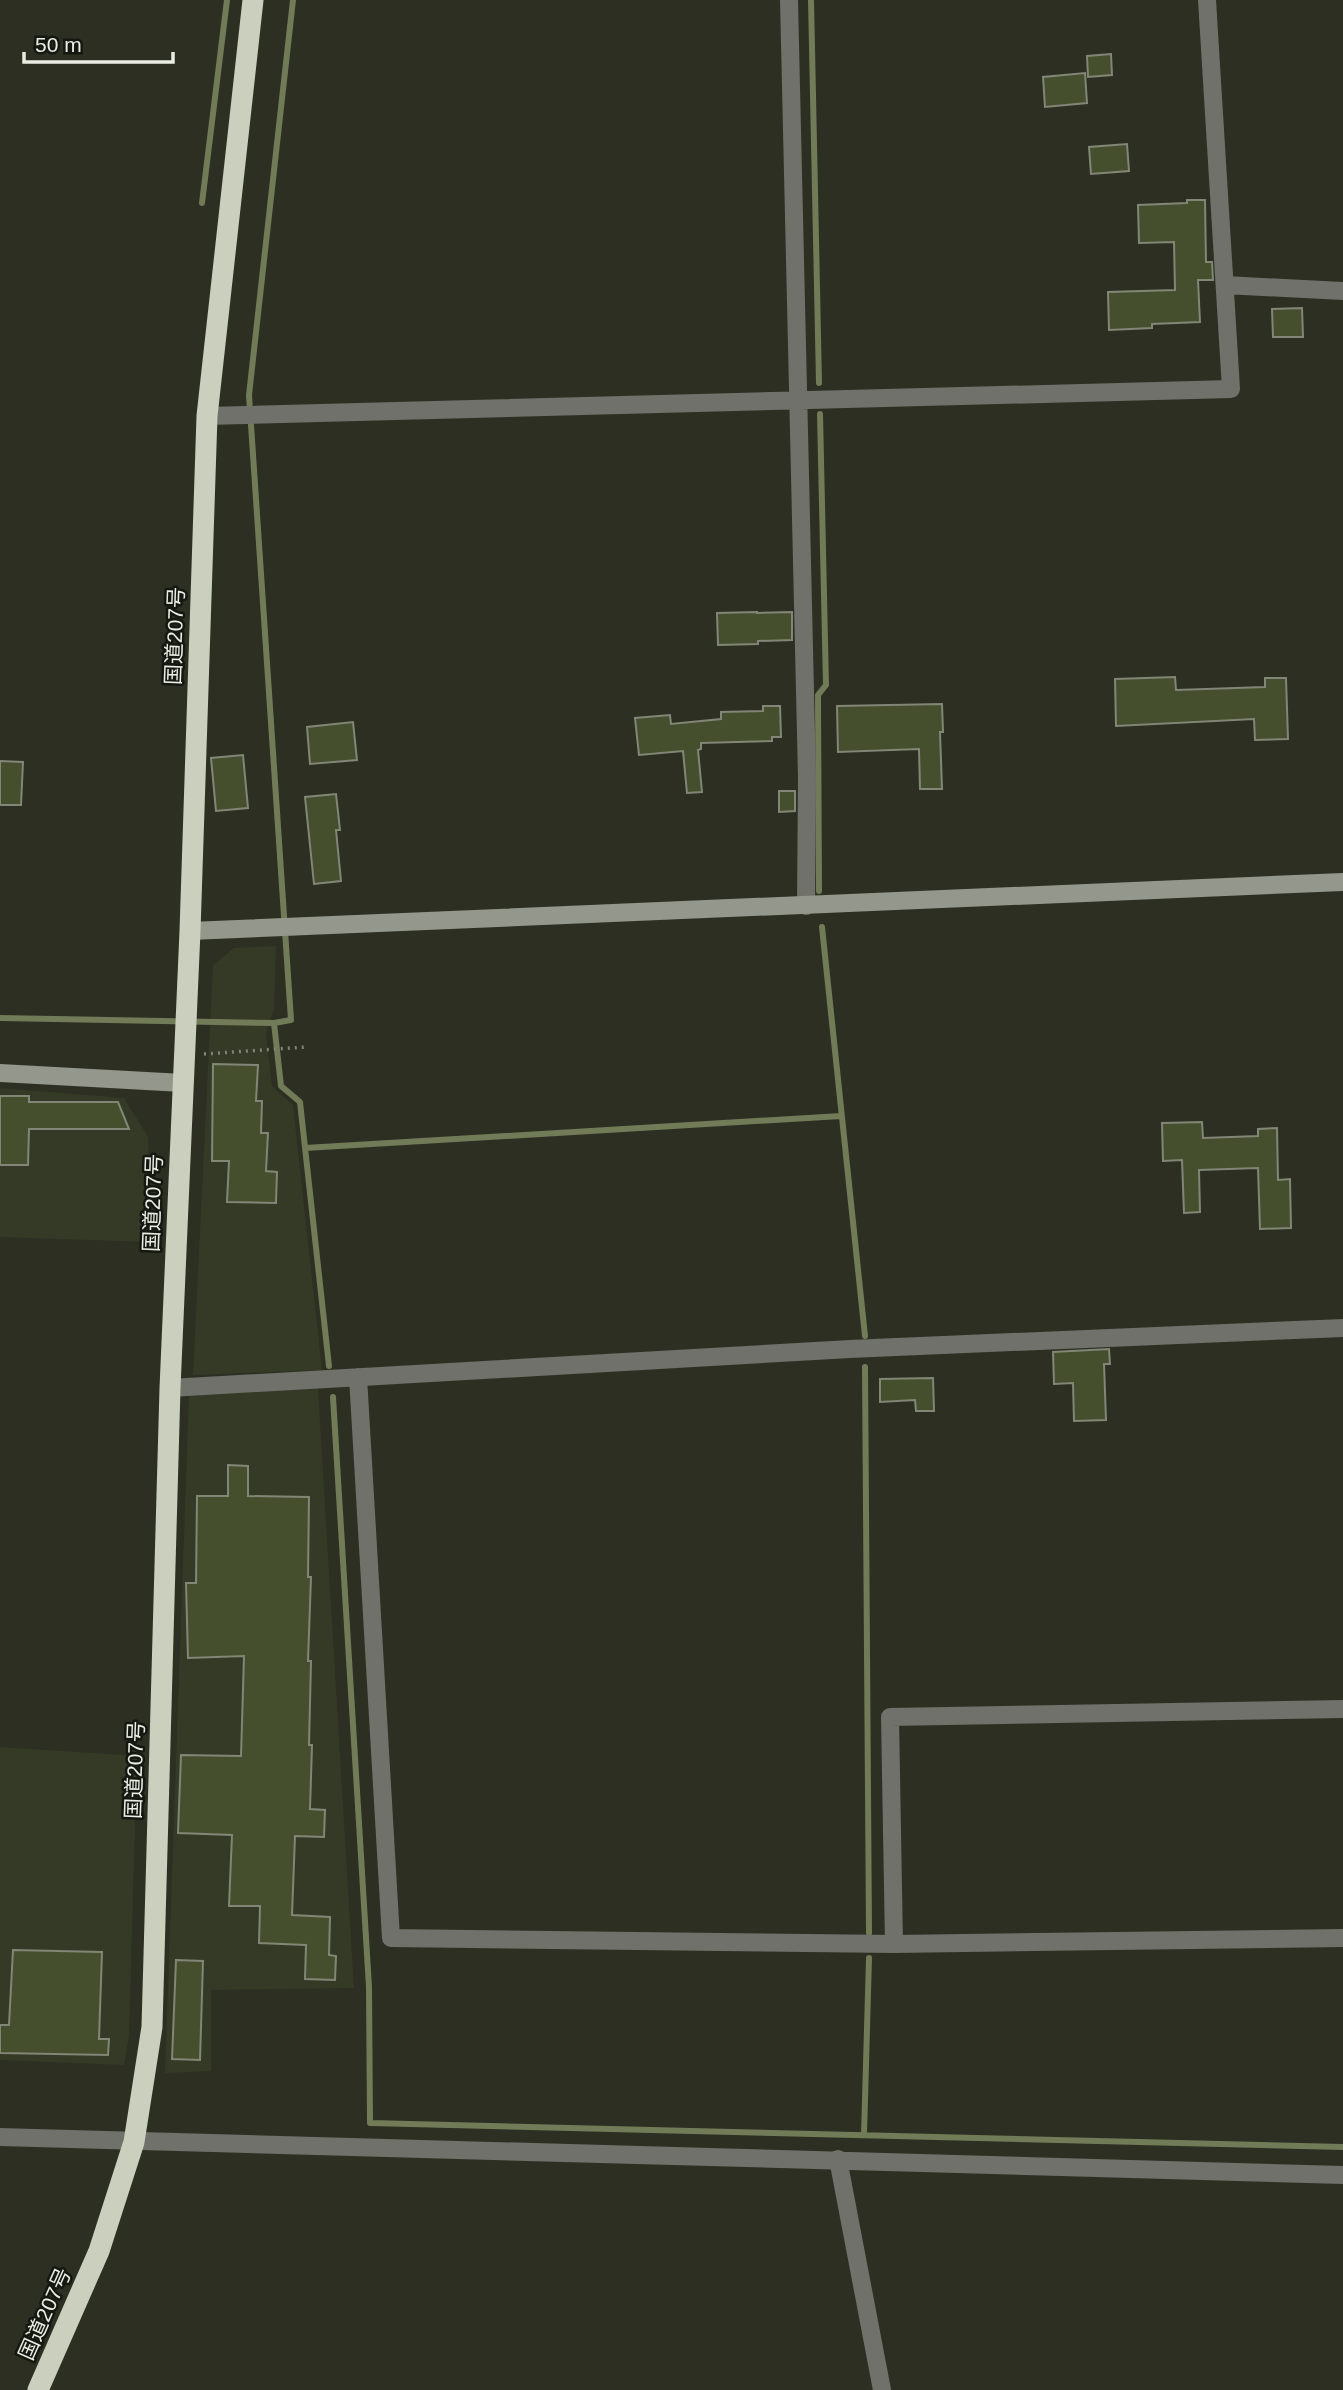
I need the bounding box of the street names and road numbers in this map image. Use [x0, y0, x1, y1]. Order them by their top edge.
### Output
street label: 国道207号 [161, 587, 188, 685]
street label: 国道207号 [139, 1154, 166, 1252]
street label: 国道207号 [121, 1721, 148, 1819]
street label: 国道207号 [14, 2264, 75, 2363]

